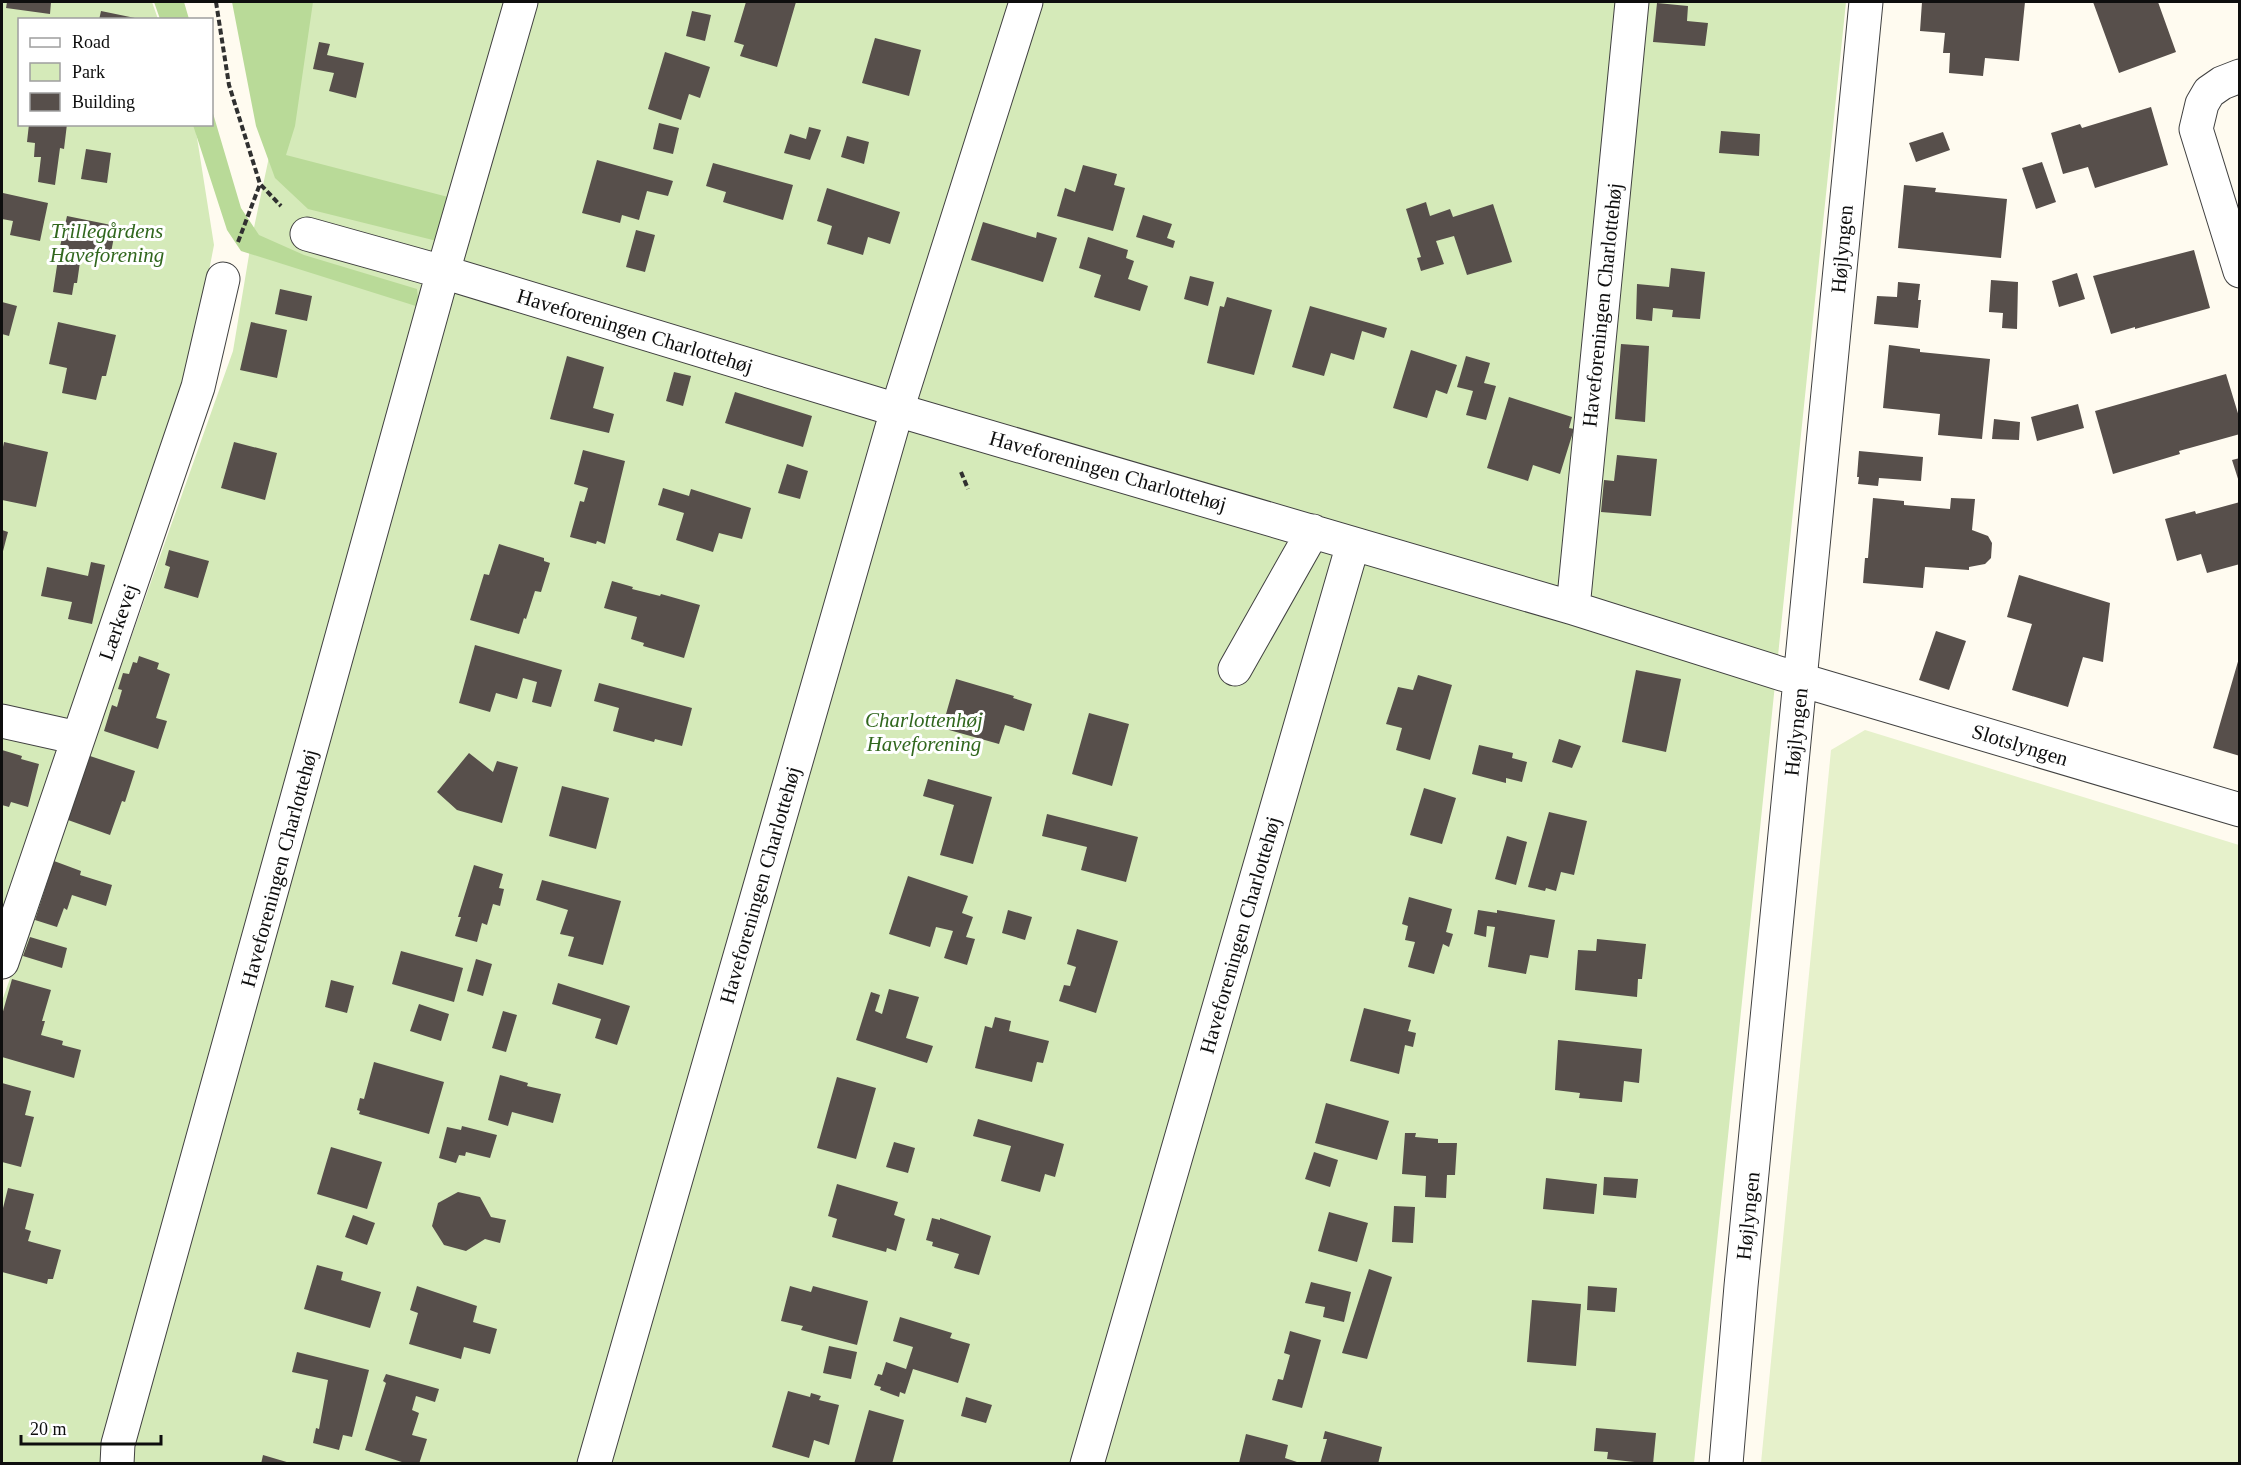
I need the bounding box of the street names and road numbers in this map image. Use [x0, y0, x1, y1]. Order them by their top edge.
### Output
street label: Haveforeningen Charlottehøj [1577, 182, 1627, 428]
street label: Højlyngen [1826, 203, 1858, 294]
street label: Haveforeningen Charlottehøj [514, 284, 756, 378]
street label: Haveforeningen Charlottehøj [987, 426, 1229, 516]
street label: Lærkevej [94, 581, 142, 663]
street label: Højlyngen [1779, 686, 1813, 777]
street label: Slotslyngen [1969, 719, 2071, 771]
street label: Haveforeningen Charlottehøj [236, 746, 322, 990]
street label: Haveforeningen Charlottehøj [715, 764, 805, 1006]
street label: Haveforeningen Charlottehøj [1195, 814, 1285, 1056]
street label: Højlyngen [1731, 1170, 1765, 1261]

